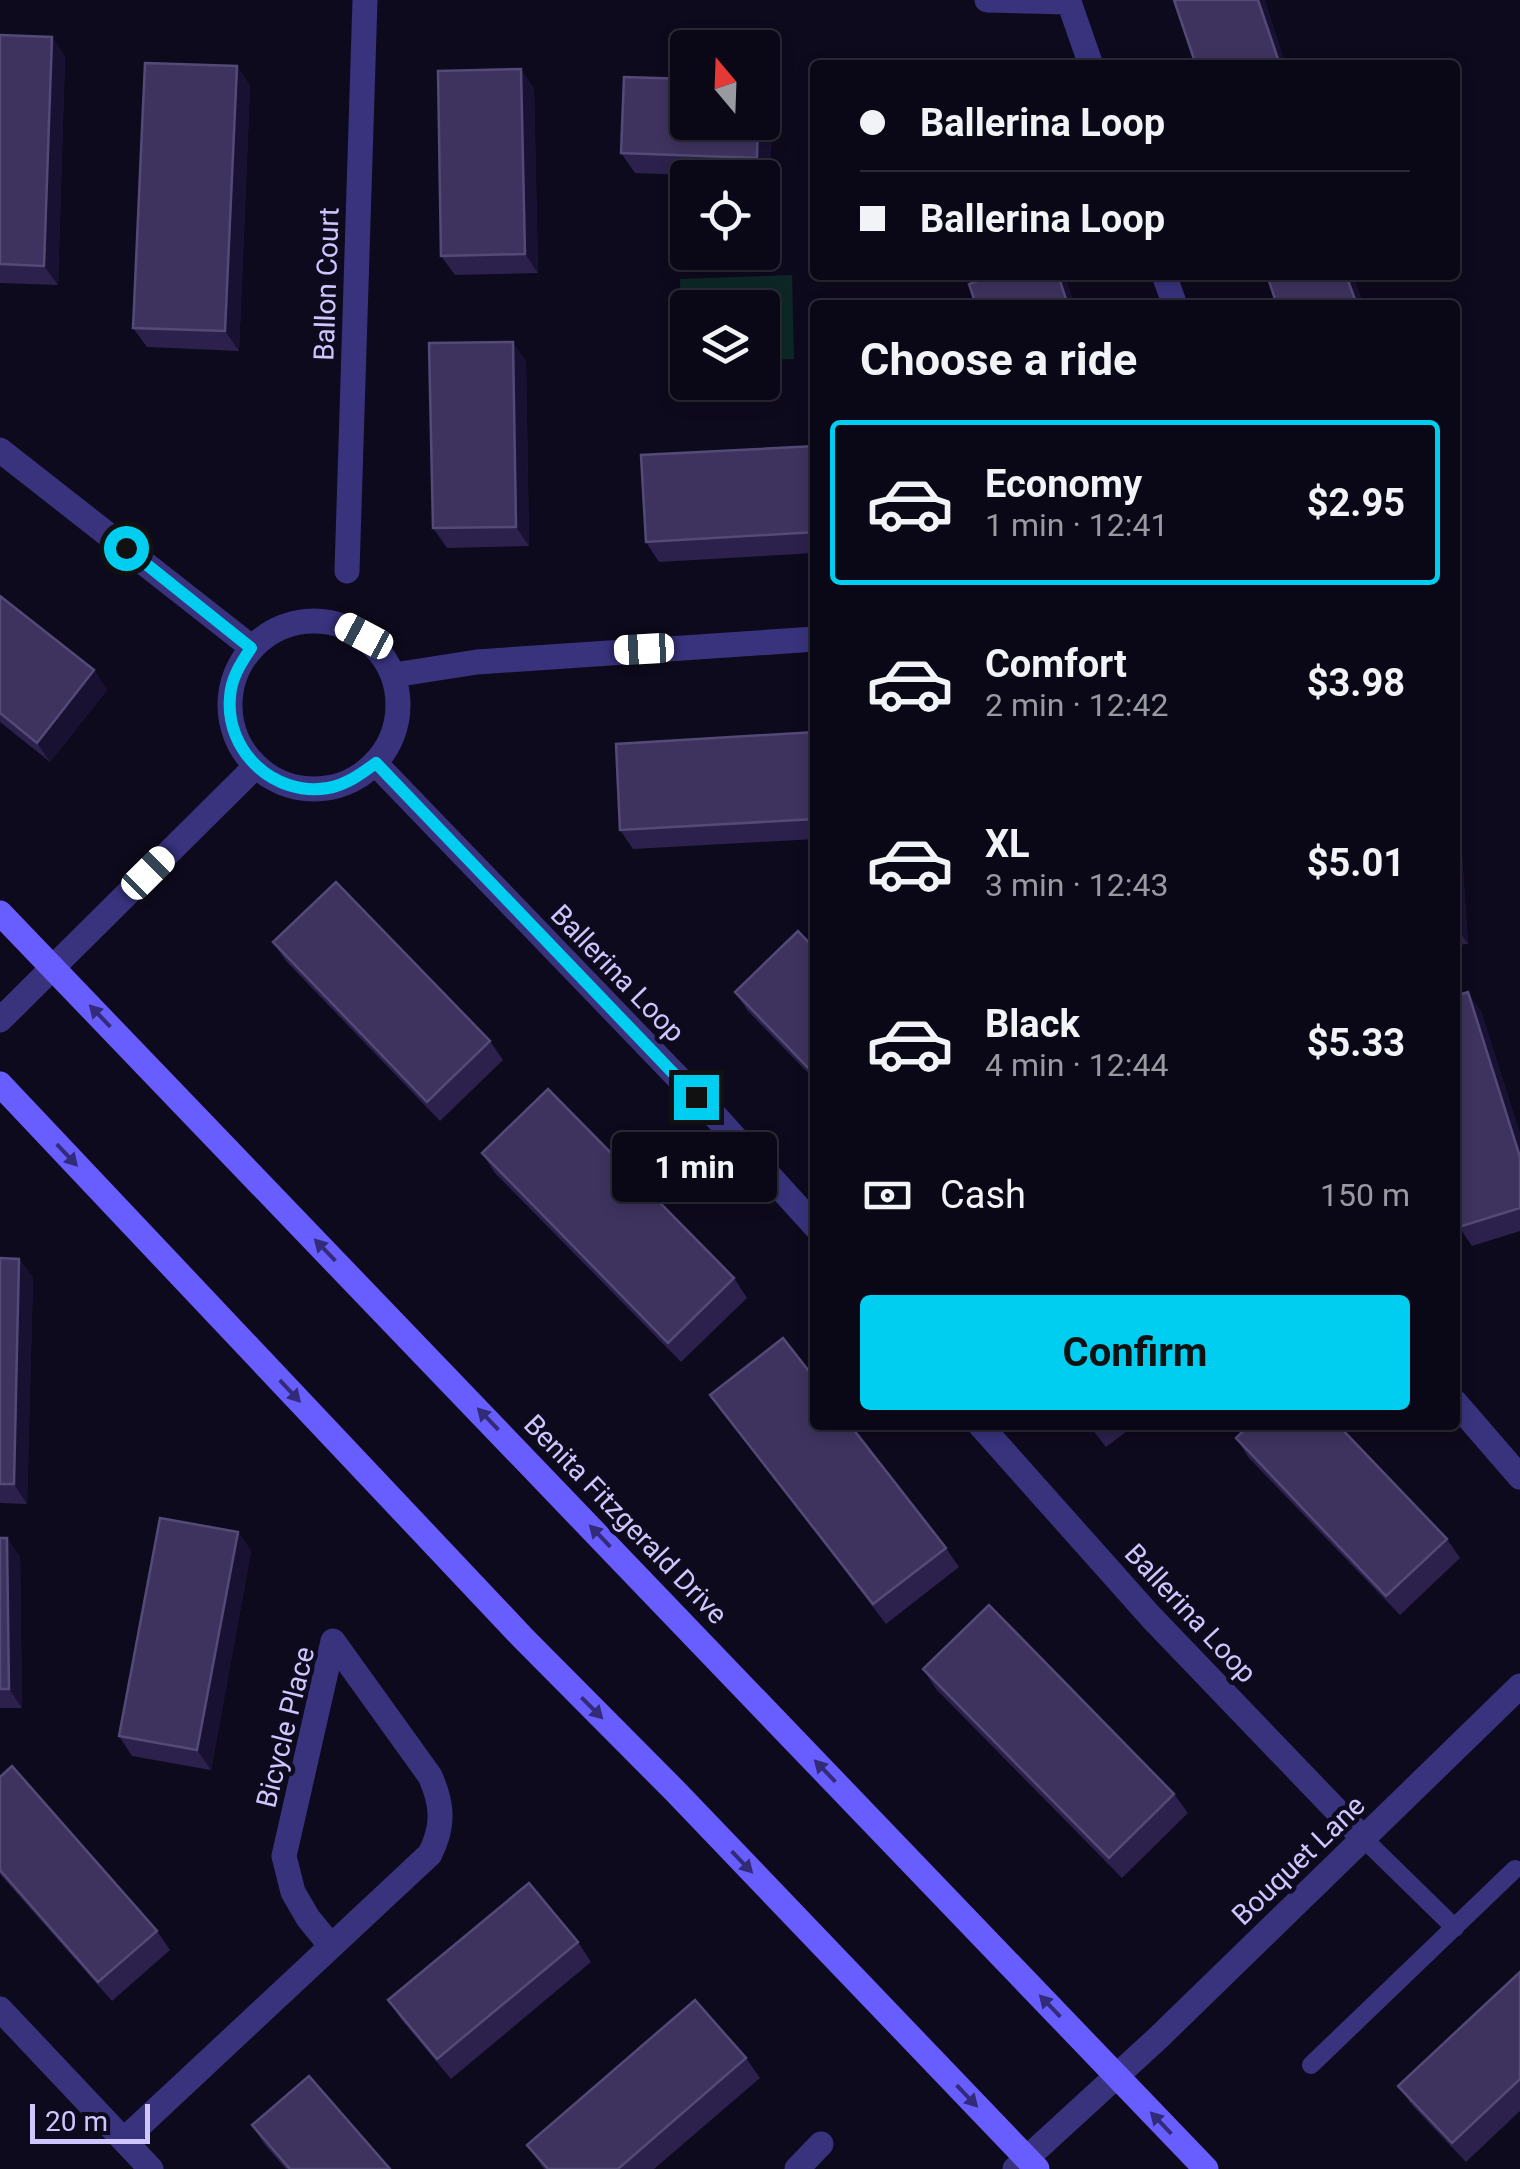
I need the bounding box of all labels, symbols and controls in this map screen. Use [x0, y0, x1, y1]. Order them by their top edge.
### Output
north arrow [670, 30, 780, 140]
map controls [670, 30, 780, 400]
text: Ballerina Loop [920, 101, 1165, 145]
button: locate [670, 160, 780, 270]
text: Ballerina Loop [920, 197, 1165, 241]
street label: Ballon Court [307, 207, 346, 361]
button: layers [670, 290, 780, 400]
text: Choose a ride [860, 333, 1137, 386]
icon: car [865, 458, 955, 548]
text: Economy [985, 462, 1142, 506]
text: $2.95 [1307, 481, 1405, 525]
text: 1 min · 12:41 [985, 506, 1168, 544]
route start [104, 526, 149, 571]
car [330, 609, 398, 663]
car [613, 632, 675, 666]
icon: car [865, 638, 955, 728]
text: Comfort [985, 642, 1127, 686]
text: $3.98 [1307, 661, 1405, 705]
text: 2 min · 12:42 [985, 686, 1168, 724]
icon: car [865, 818, 955, 908]
text: XL [985, 822, 1030, 866]
car [116, 841, 180, 905]
text: $5.01 [1307, 841, 1405, 885]
text: 3 min · 12:43 [985, 866, 1168, 904]
street label: Ballerina Loop [544, 898, 691, 1049]
icon: car [865, 998, 955, 1088]
text: Black [985, 1002, 1080, 1046]
one-way arrow [88, 1004, 112, 1028]
text: $5.33 [1307, 1021, 1405, 1065]
text: 4 min · 12:44 [985, 1046, 1168, 1084]
route end [674, 1075, 719, 1120]
callout: 1 min [614, 1132, 778, 1202]
one-way arrow [55, 1142, 78, 1166]
text: 1 min [654, 1148, 735, 1186]
icon: cash [860, 1168, 915, 1223]
text: Cash [940, 1173, 1026, 1217]
text: 150 m [1320, 1176, 1410, 1214]
one-way arrow [314, 1238, 337, 1262]
button: Confirm [860, 1295, 1410, 1410]
one-way arrow [278, 1379, 301, 1403]
one-way arrow [477, 1408, 500, 1432]
street label: Benita Fitzgerald Drive [517, 1408, 734, 1631]
one-way arrow [589, 1525, 612, 1549]
street label: Ballerina Loop [1118, 1537, 1263, 1690]
street label: Bicycle Place [250, 1643, 321, 1811]
one-way arrow [580, 1696, 604, 1719]
one-way arrow [814, 1760, 837, 1784]
street label: Bouquet Lane [1225, 1789, 1372, 1932]
one-way arrow [730, 1849, 754, 1873]
one-way arrow [1039, 1994, 1062, 2018]
one-way arrow [956, 2084, 979, 2108]
scale bar [30, 2099, 150, 2144]
text: 20 m [45, 2105, 108, 2138]
one-way arrow [1150, 2111, 1174, 2135]

